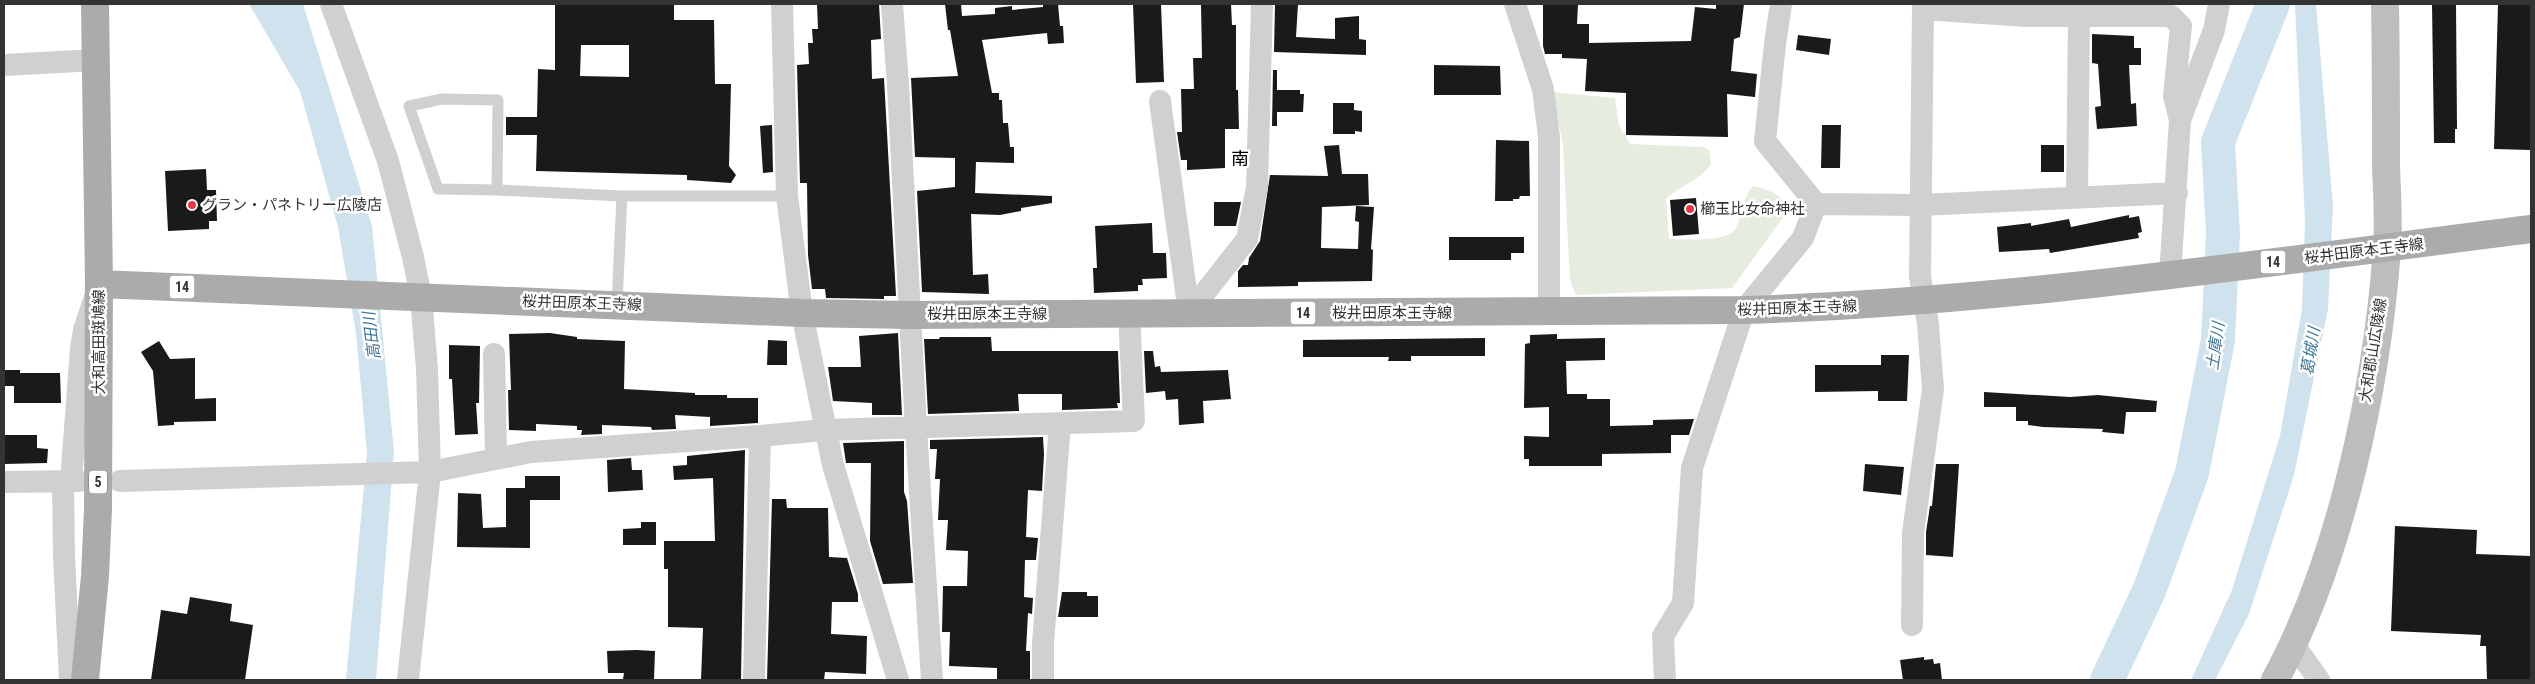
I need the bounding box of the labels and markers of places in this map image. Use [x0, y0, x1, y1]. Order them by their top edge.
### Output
place label: グラン・パネトリー広陵店 [202, 196, 382, 214]
marker: グラン・パネトリー広陵店 [186, 199, 198, 211]
place label: 櫛玉比女命神社 [1700, 200, 1805, 218]
marker: 櫛玉比女命神社 [1684, 203, 1696, 215]

